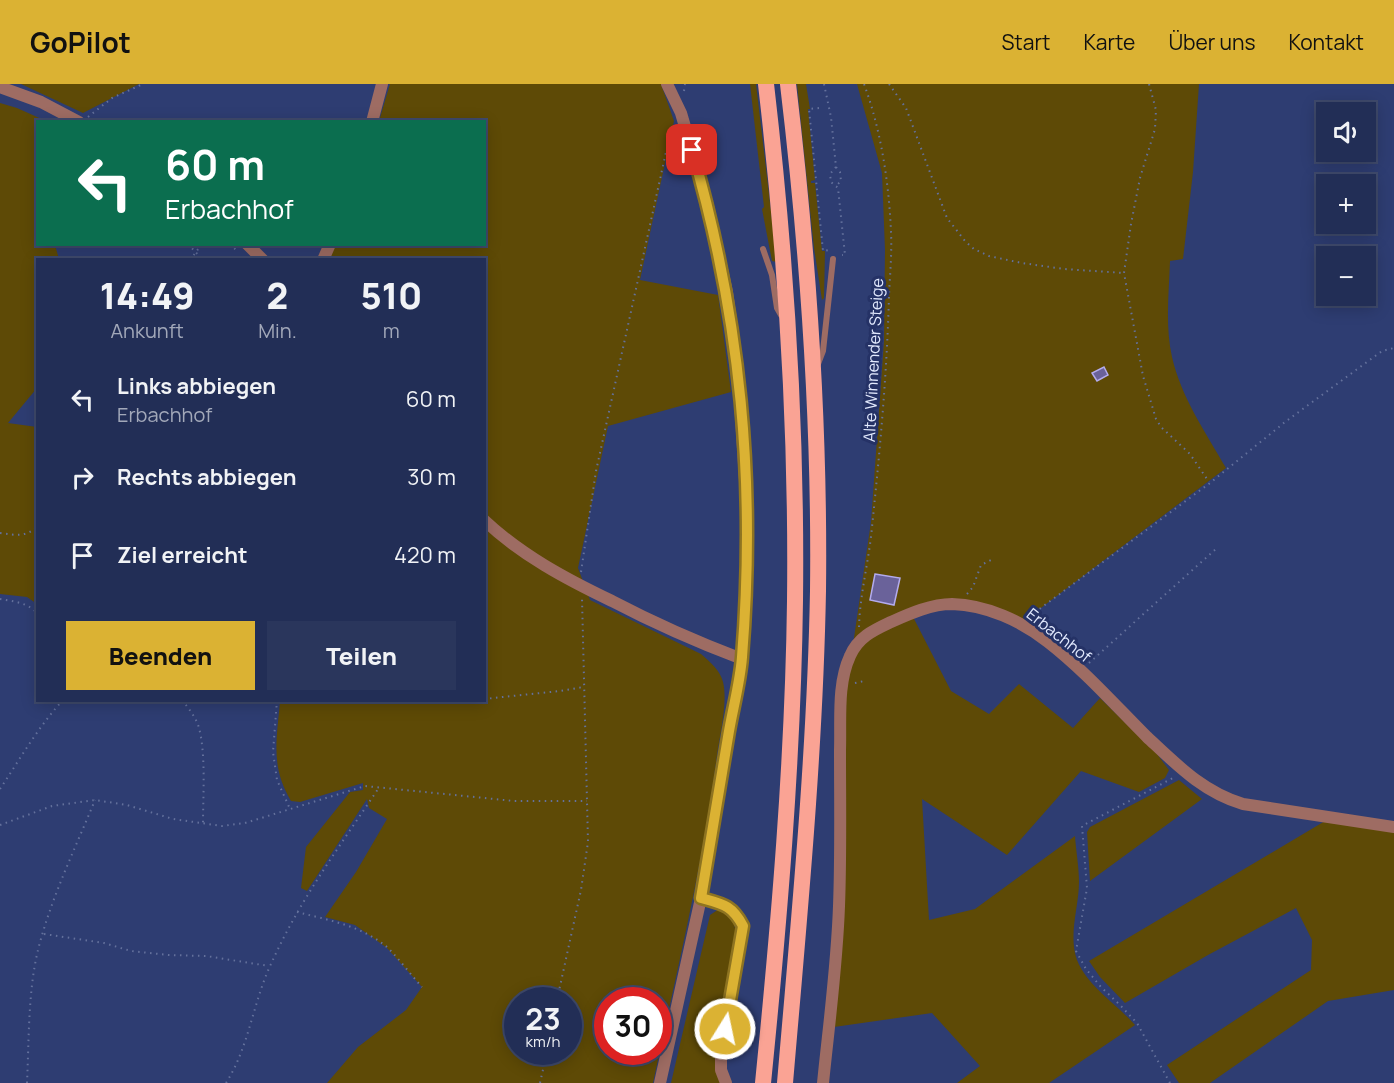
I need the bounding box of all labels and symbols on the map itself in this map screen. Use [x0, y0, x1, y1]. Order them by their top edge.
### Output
pin [666, 124, 717, 175]
street label: Alte Winnender Steige [858, 277, 888, 443]
street label: Erbachhof [1022, 603, 1096, 667]
speed limit sign: 30 [594, 987, 672, 1065]
position arrow [693, 997, 757, 1061]

